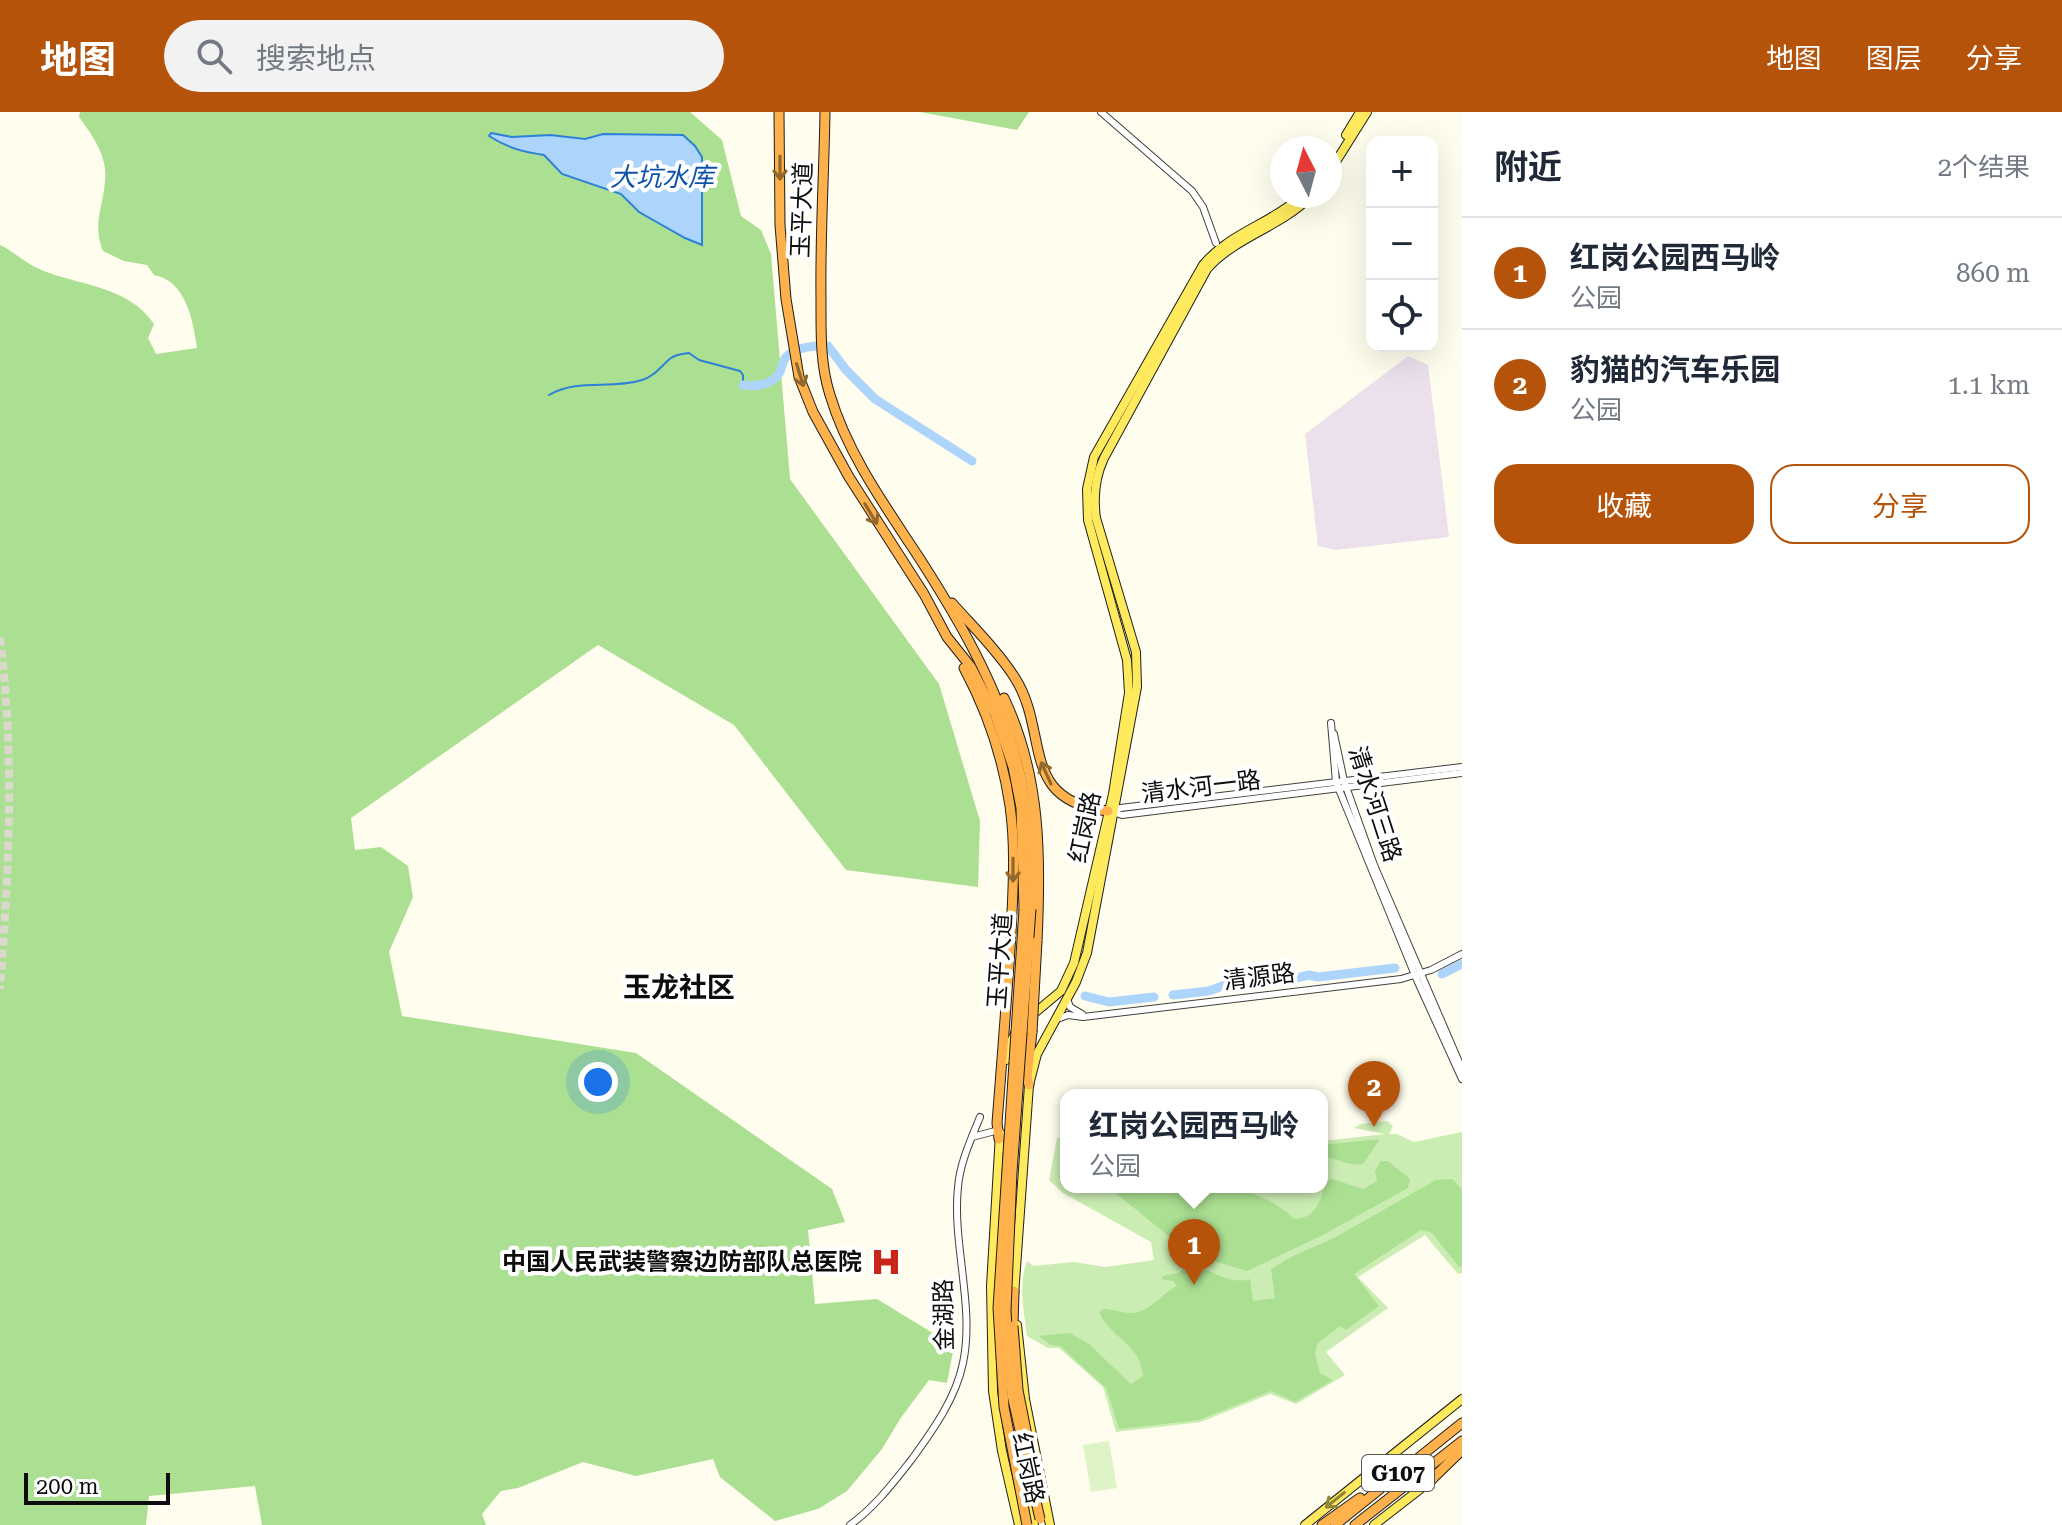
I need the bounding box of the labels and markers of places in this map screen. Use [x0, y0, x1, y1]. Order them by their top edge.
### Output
pin: 2 [1348, 1061, 1400, 1127]
pin: 1 [1168, 1219, 1220, 1285]
hospital icon: 中国人民武装警察边防部队总医院 [869, 1245, 903, 1279]
place label: 中国人民武装警察边防部队总医院 [502, 1248, 862, 1276]

